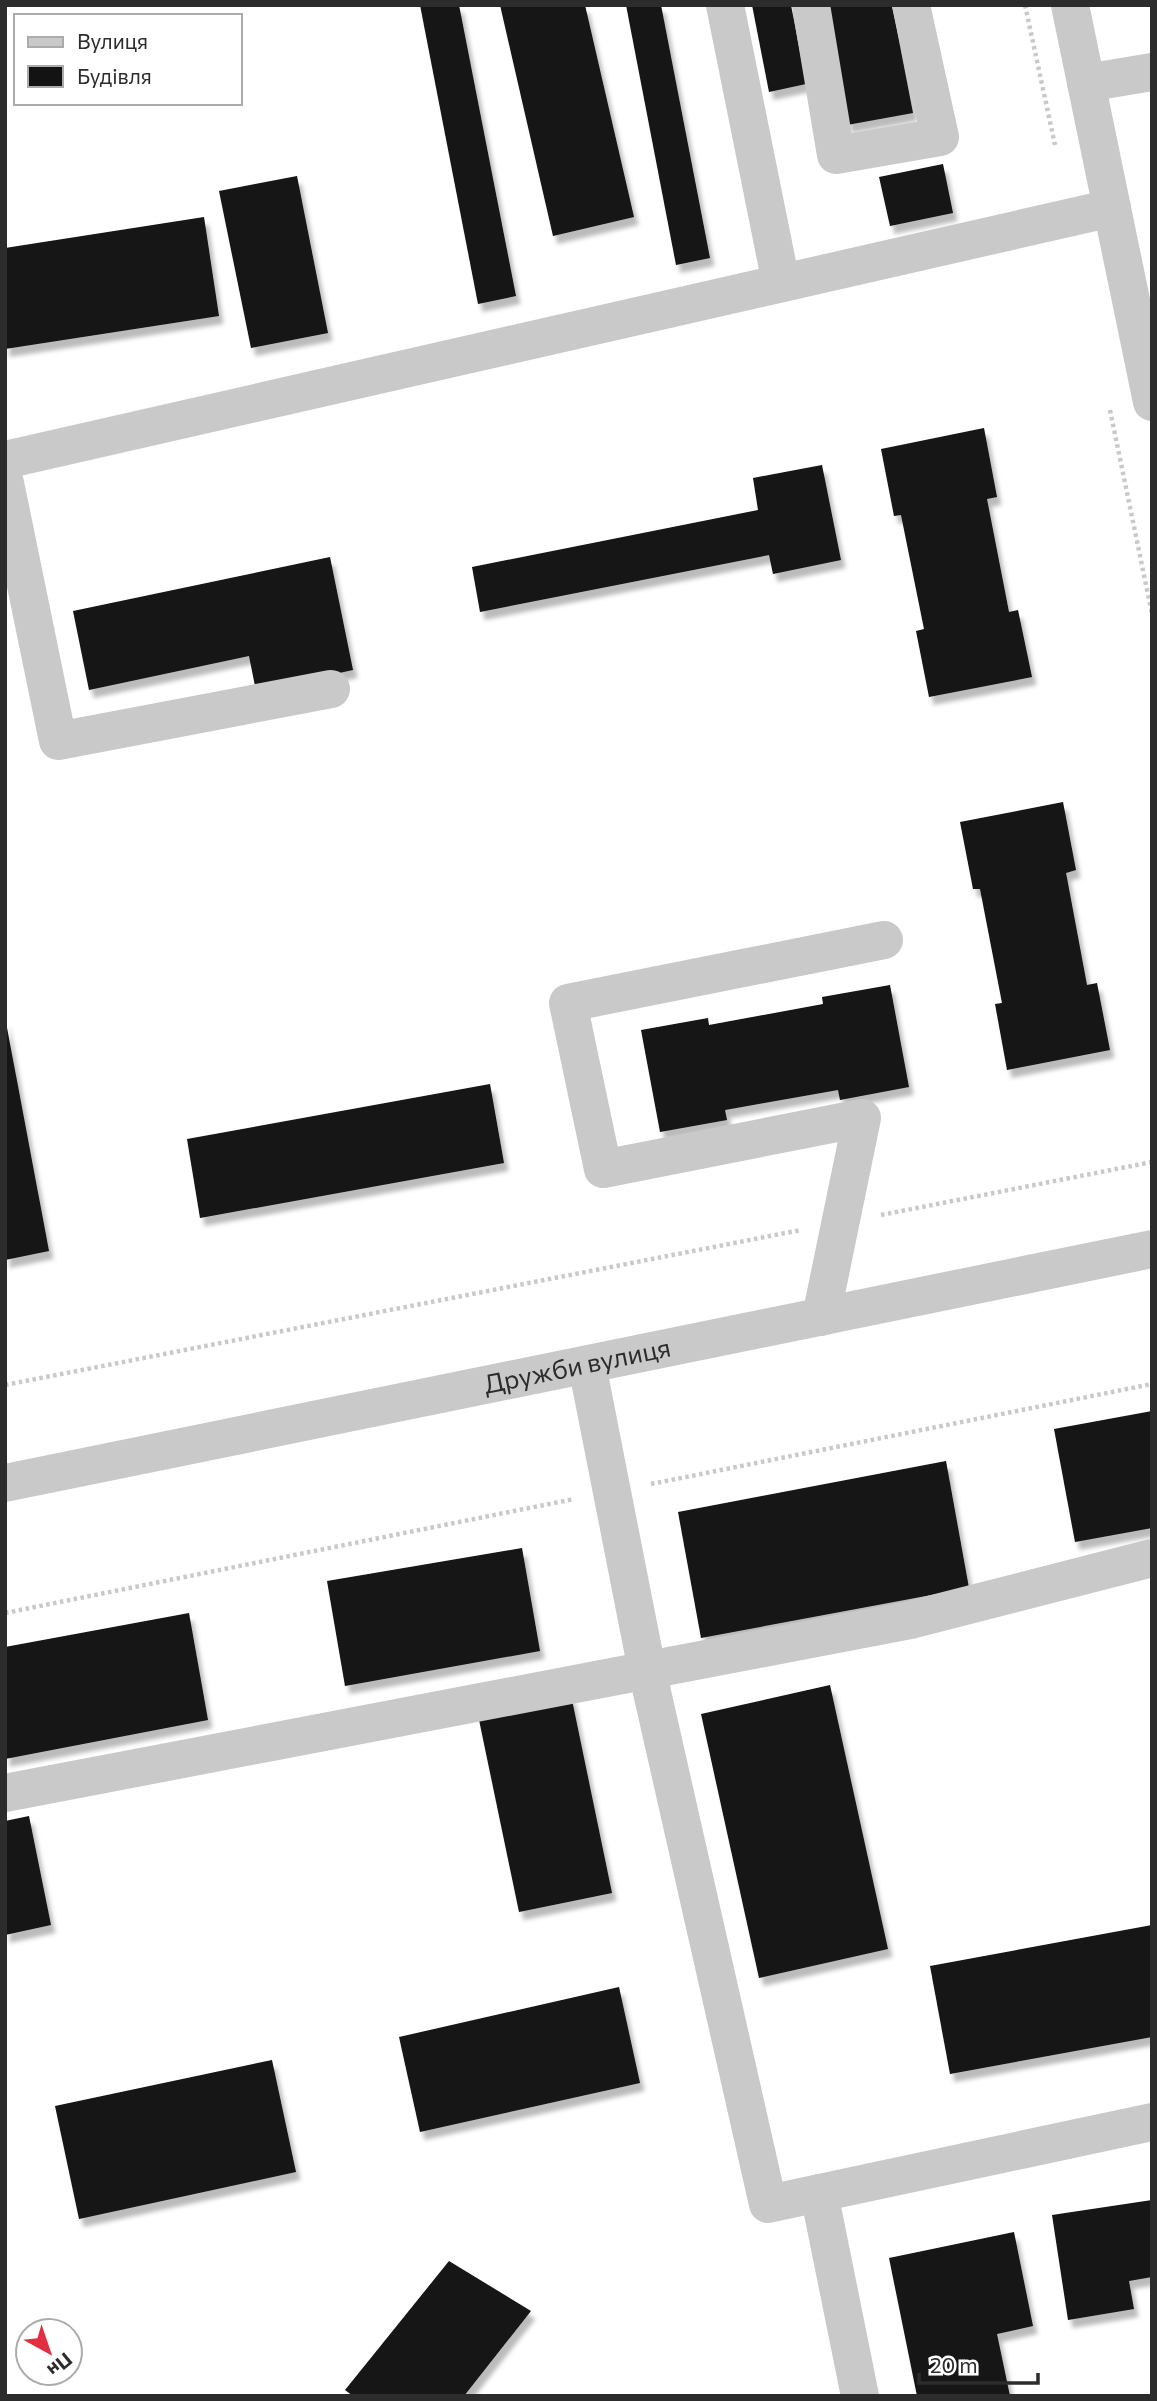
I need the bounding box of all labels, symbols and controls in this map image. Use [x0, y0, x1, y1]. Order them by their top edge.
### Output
legend [14, 14, 242, 105]
text: Вулиця [77, 28, 148, 53]
text: Будівля [77, 63, 152, 88]
street label: Дружби вулиця [481, 1331, 673, 1399]
north arrow [14, 2317, 84, 2387]
scale bar [919, 2342, 1038, 2386]
text: Пн [43, 2349, 77, 2382]
text: 20 m [930, 2352, 978, 2377]

